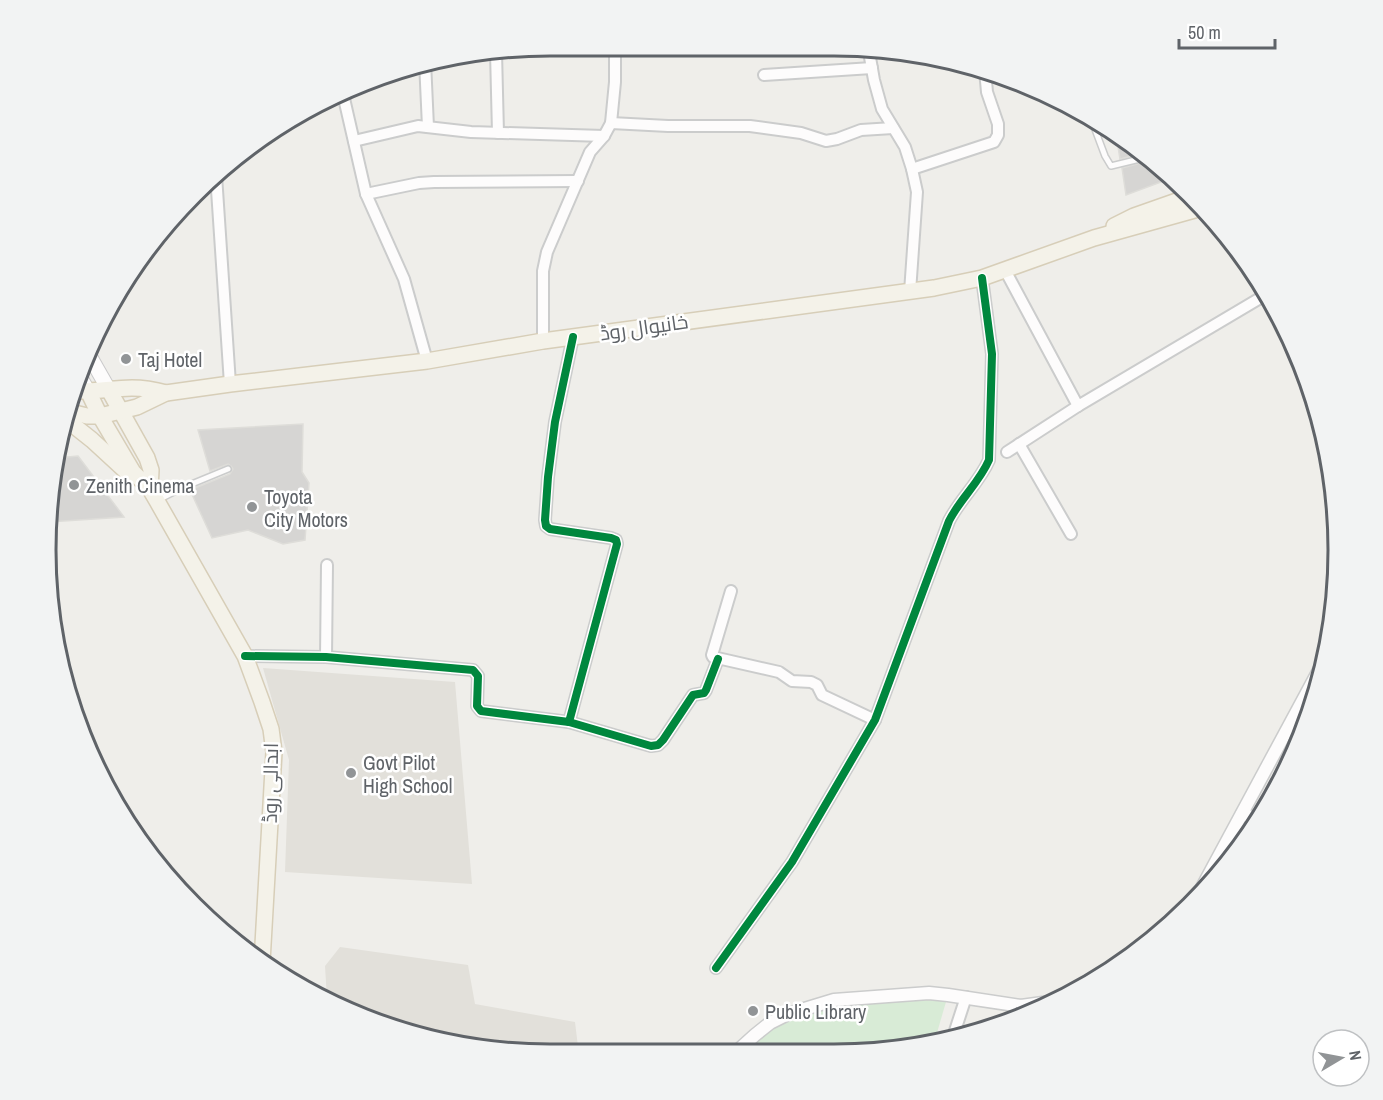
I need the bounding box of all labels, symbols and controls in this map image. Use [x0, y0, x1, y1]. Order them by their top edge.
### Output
scale bar [1179, 12, 1275, 50]
text: 50 m [1188, 20, 1221, 45]
street label: خانیوال روڈ [598, 307, 690, 347]
place label: Taj Hotel [138, 346, 202, 373]
marker: Taj Hotel [119, 352, 133, 366]
place label: Zenith Cinema [86, 472, 194, 499]
marker: Zenith Cinema [67, 478, 81, 492]
place label: Toyota City Motors [264, 483, 348, 533]
marker: Toyota City Motors [245, 500, 259, 514]
street label: ابدالی روڈ [256, 743, 284, 823]
place label: Govt Pilot High School [363, 749, 452, 799]
marker: Govt Pilot High School [344, 766, 358, 780]
place label: Public Library [765, 998, 867, 1025]
marker: Public Library [746, 1004, 760, 1018]
north arrow [1311, 1028, 1371, 1088]
text: N [1344, 1049, 1367, 1062]

